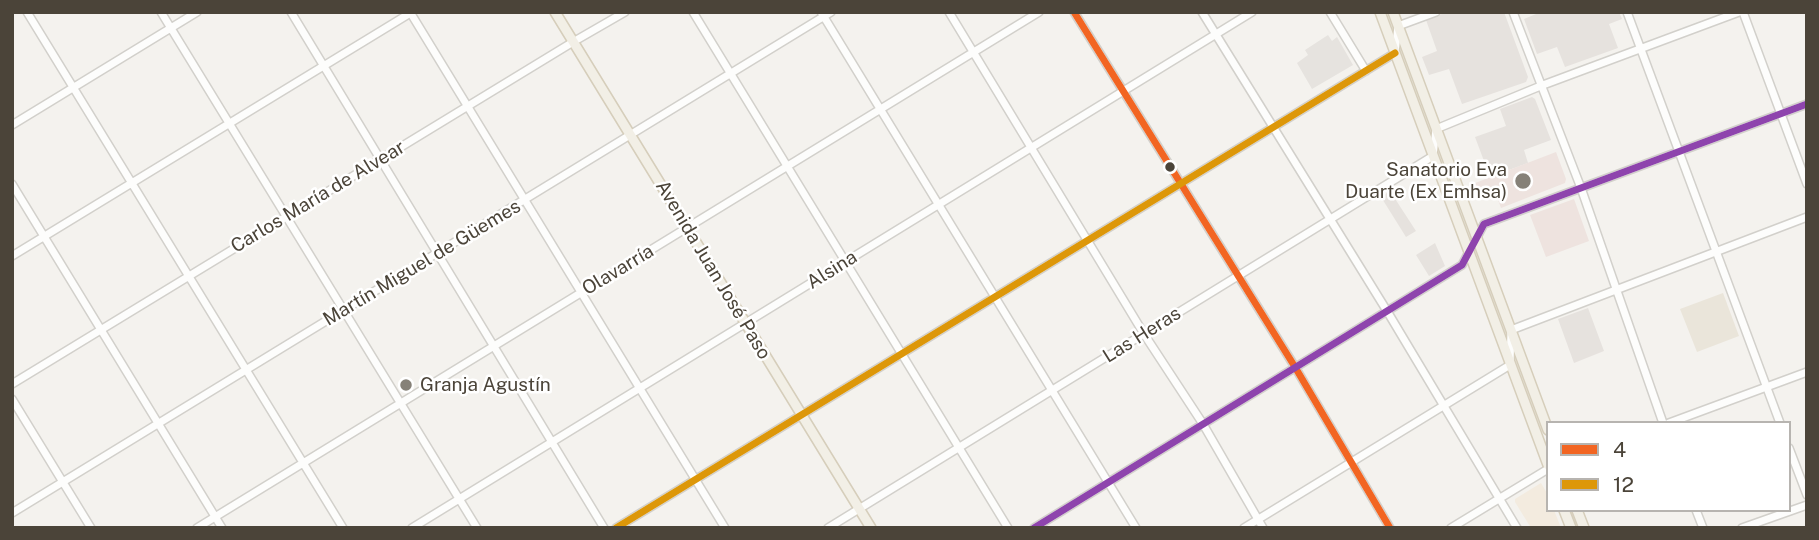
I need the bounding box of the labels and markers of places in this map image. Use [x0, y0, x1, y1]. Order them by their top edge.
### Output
place label: Sanatorio Eva Duarte (Ex Emhsa) [1345, 159, 1507, 203]
unlabelled marker [1163, 160, 1177, 174]
marker: Sanatorio Eva Duarte (Ex Emhsa) [1513, 171, 1533, 191]
place label: Granja Agustín [420, 374, 551, 396]
marker: Granja Agustín [398, 377, 414, 393]

